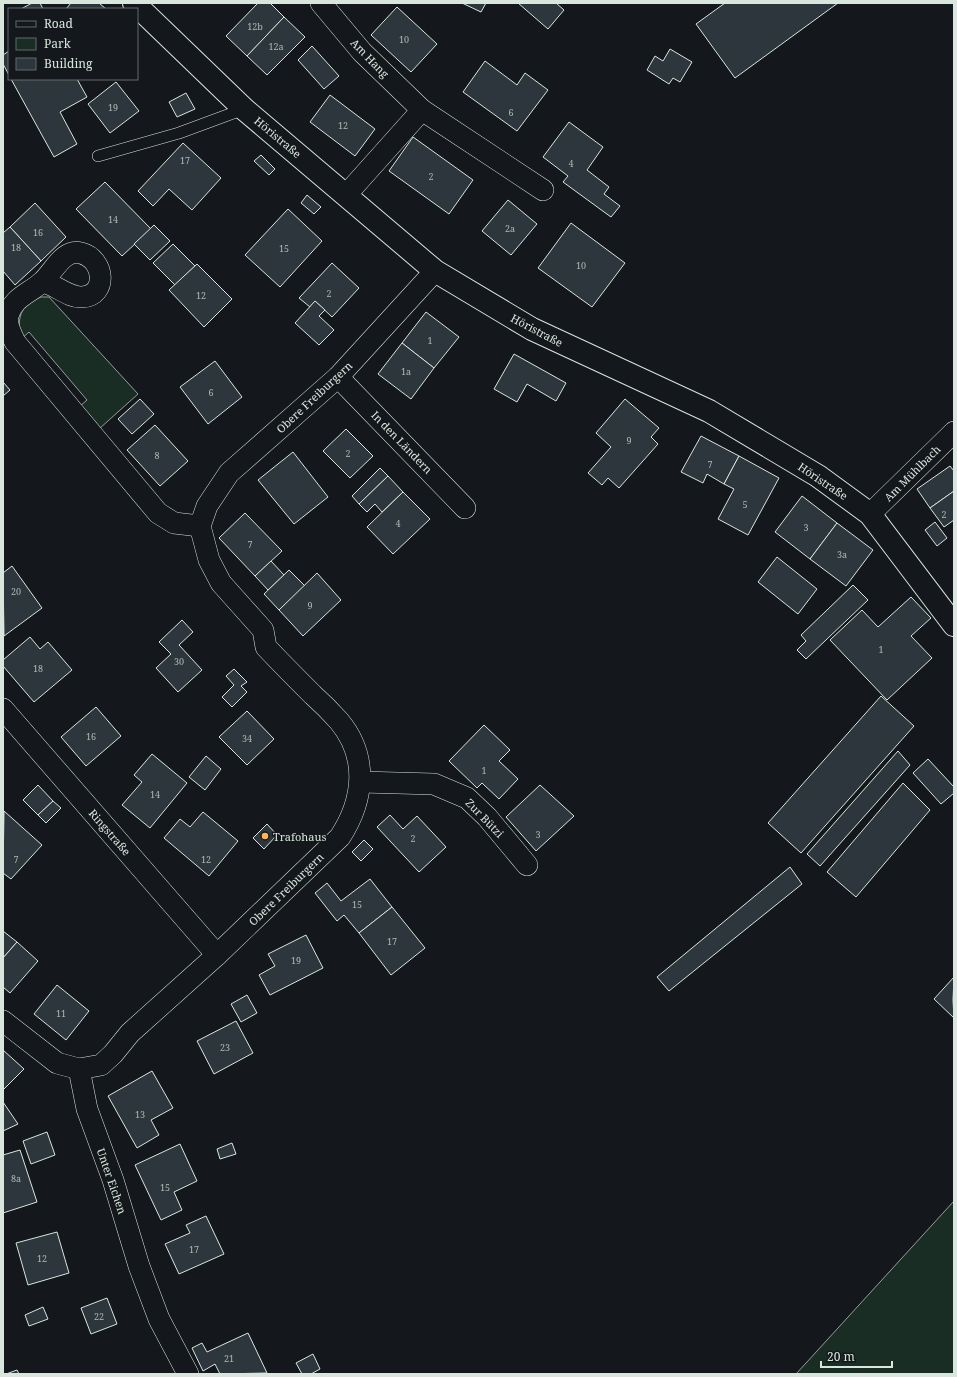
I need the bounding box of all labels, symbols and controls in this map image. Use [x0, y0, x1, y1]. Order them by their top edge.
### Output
legend [8, 8, 138, 80]
text: Road [44, 15, 74, 32]
house number: 12b [247, 20, 263, 33]
house number: 10 [399, 33, 409, 46]
text: Park [44, 35, 72, 52]
street label: Am Hang [348, 35, 392, 81]
house number: 12a [268, 40, 284, 53]
text: Building [44, 55, 93, 72]
house number: 19 [108, 101, 118, 114]
house number: 6 [508, 106, 514, 119]
street label: Höristraße [251, 113, 305, 161]
house number: 12 [338, 119, 348, 132]
house number: 17 [180, 154, 190, 167]
house number: 4 [568, 157, 574, 170]
house number: 2 [428, 170, 434, 183]
house number: 14 [108, 213, 118, 226]
house number: 2a [505, 222, 515, 235]
house number: 16 [33, 226, 43, 239]
house number: 18 [11, 241, 21, 254]
house number: 15 [279, 242, 289, 255]
house number: 10 [576, 259, 586, 272]
house number: 2 [326, 287, 332, 300]
house number: 12 [196, 289, 206, 302]
street label: Höristraße [508, 310, 566, 350]
house number: 1 [427, 334, 433, 347]
street label: Obere Freiburgern [273, 358, 355, 436]
house number: 1a [401, 365, 411, 378]
house number: 6 [208, 386, 214, 399]
street label: In den Ländern [368, 407, 436, 477]
house number: 9 [626, 434, 632, 447]
street label: Am Mühlbach [881, 442, 943, 504]
house number: 2 [345, 447, 351, 460]
house number: 8 [154, 449, 160, 462]
house number: 7 [707, 458, 713, 471]
street label: Höristraße [795, 459, 851, 503]
house number: 5 [742, 498, 748, 511]
house number: 2 [941, 508, 947, 521]
house number: 4 [395, 517, 401, 530]
house number: 3 [803, 521, 809, 534]
house number: 7 [247, 538, 253, 551]
house number: 3a [837, 548, 847, 561]
house number: 20 [11, 585, 21, 598]
house number: 9 [307, 599, 313, 612]
house number: 1 [878, 643, 884, 656]
house number: 30 [174, 655, 184, 668]
house number: 18 [33, 662, 43, 675]
house number: 16 [86, 730, 96, 743]
house number: 34 [242, 732, 252, 745]
house number: 1 [481, 764, 487, 777]
house number: 14 [150, 788, 160, 801]
street label: Zur Bützi [463, 795, 508, 841]
street label: Ringstraße [86, 806, 134, 858]
house number: 3 [535, 828, 541, 841]
place label: Trafohaus [273, 829, 326, 844]
marker: Trafohaus [260, 831, 270, 841]
house number: 2 [410, 832, 416, 845]
street label: Obere Freiburgern [245, 849, 327, 929]
house number: 7 [13, 853, 19, 866]
house number: 12 [201, 853, 211, 866]
house number: 15 [352, 898, 362, 911]
house number: 17 [387, 935, 397, 948]
house number: 19 [291, 954, 301, 967]
house number: 11 [56, 1007, 66, 1020]
house number: 23 [220, 1041, 230, 1054]
house number: 13 [135, 1108, 145, 1121]
street label: Unter Eichen [94, 1146, 130, 1216]
house number: 8a [11, 1172, 21, 1185]
house number: 15 [160, 1181, 170, 1194]
house number: 17 [189, 1243, 199, 1256]
house number: 12 [37, 1252, 47, 1265]
house number: 22 [94, 1310, 104, 1323]
scale bar [821, 1343, 892, 1369]
text: 20 m [827, 1348, 855, 1365]
house number: 21 [224, 1352, 234, 1365]

